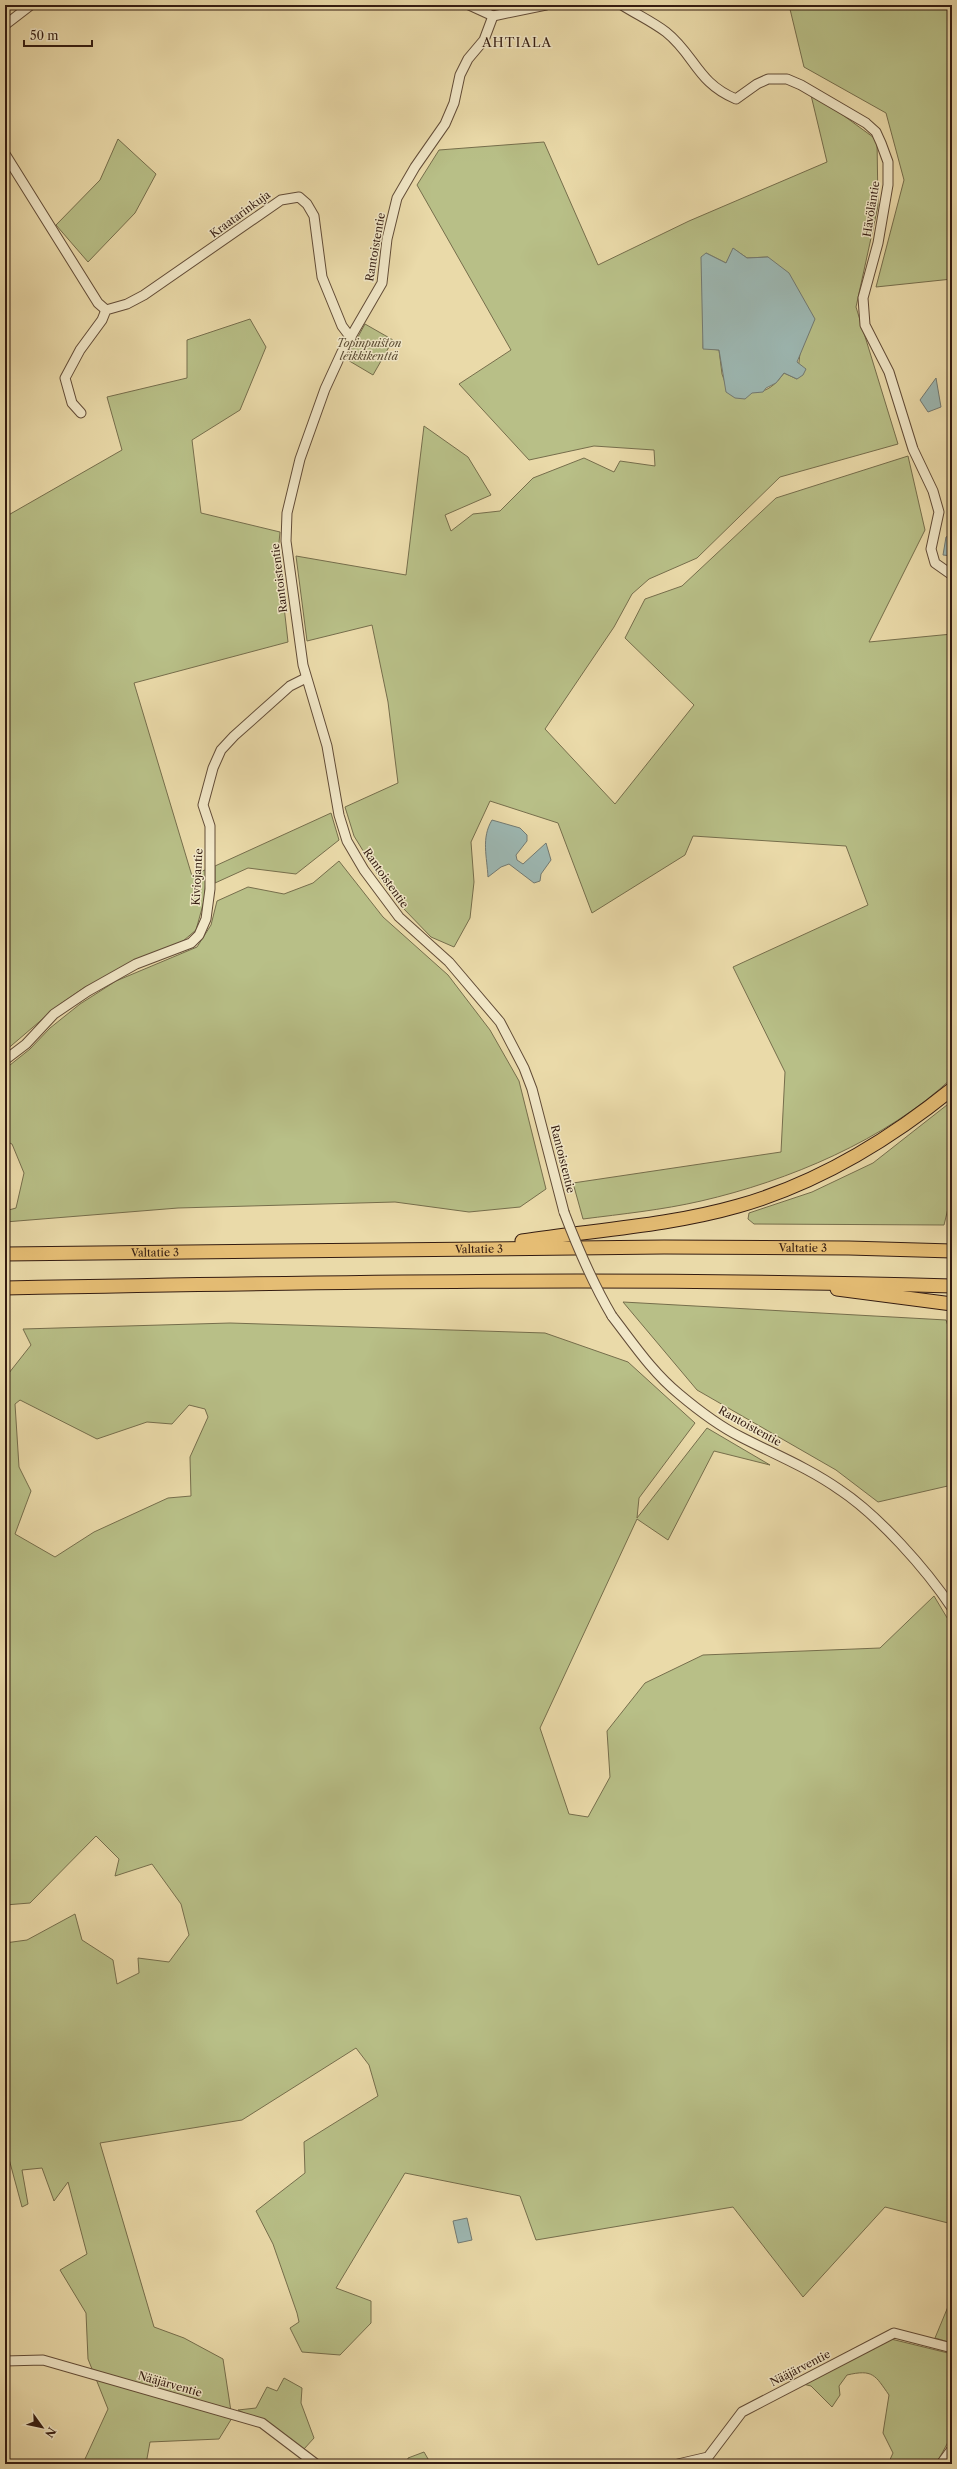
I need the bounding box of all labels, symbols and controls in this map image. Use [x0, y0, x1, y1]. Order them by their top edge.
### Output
scale bar [24, 22, 92, 48]
text: 50 m [30, 28, 59, 43]
district label: AHTIALA [481, 34, 552, 50]
street label: Hävöläntie [860, 180, 882, 238]
street label: Kraatarinkuja [207, 187, 273, 241]
street label: Rantoistentie [362, 211, 388, 283]
park label: Topinpuiston leikkikenttä [337, 336, 402, 363]
street label: Rantoistentie [268, 543, 290, 613]
street label: Rantoistentie [360, 845, 412, 911]
street label: Kiviojantie [189, 848, 205, 906]
street label: Rantoistentie [548, 1123, 578, 1195]
street label: Valtatie 3 [778, 1241, 827, 1255]
street label: Valtatie 3 [454, 1242, 503, 1256]
street label: Valtatie 3 [130, 1245, 179, 1260]
street label: Rantoistentie [716, 1403, 784, 1449]
street label: Nääjärventie [767, 2347, 833, 2389]
street label: Nääjärventie [136, 2368, 204, 2400]
north arrow [22, 2407, 62, 2447]
text: N [42, 2425, 59, 2441]

